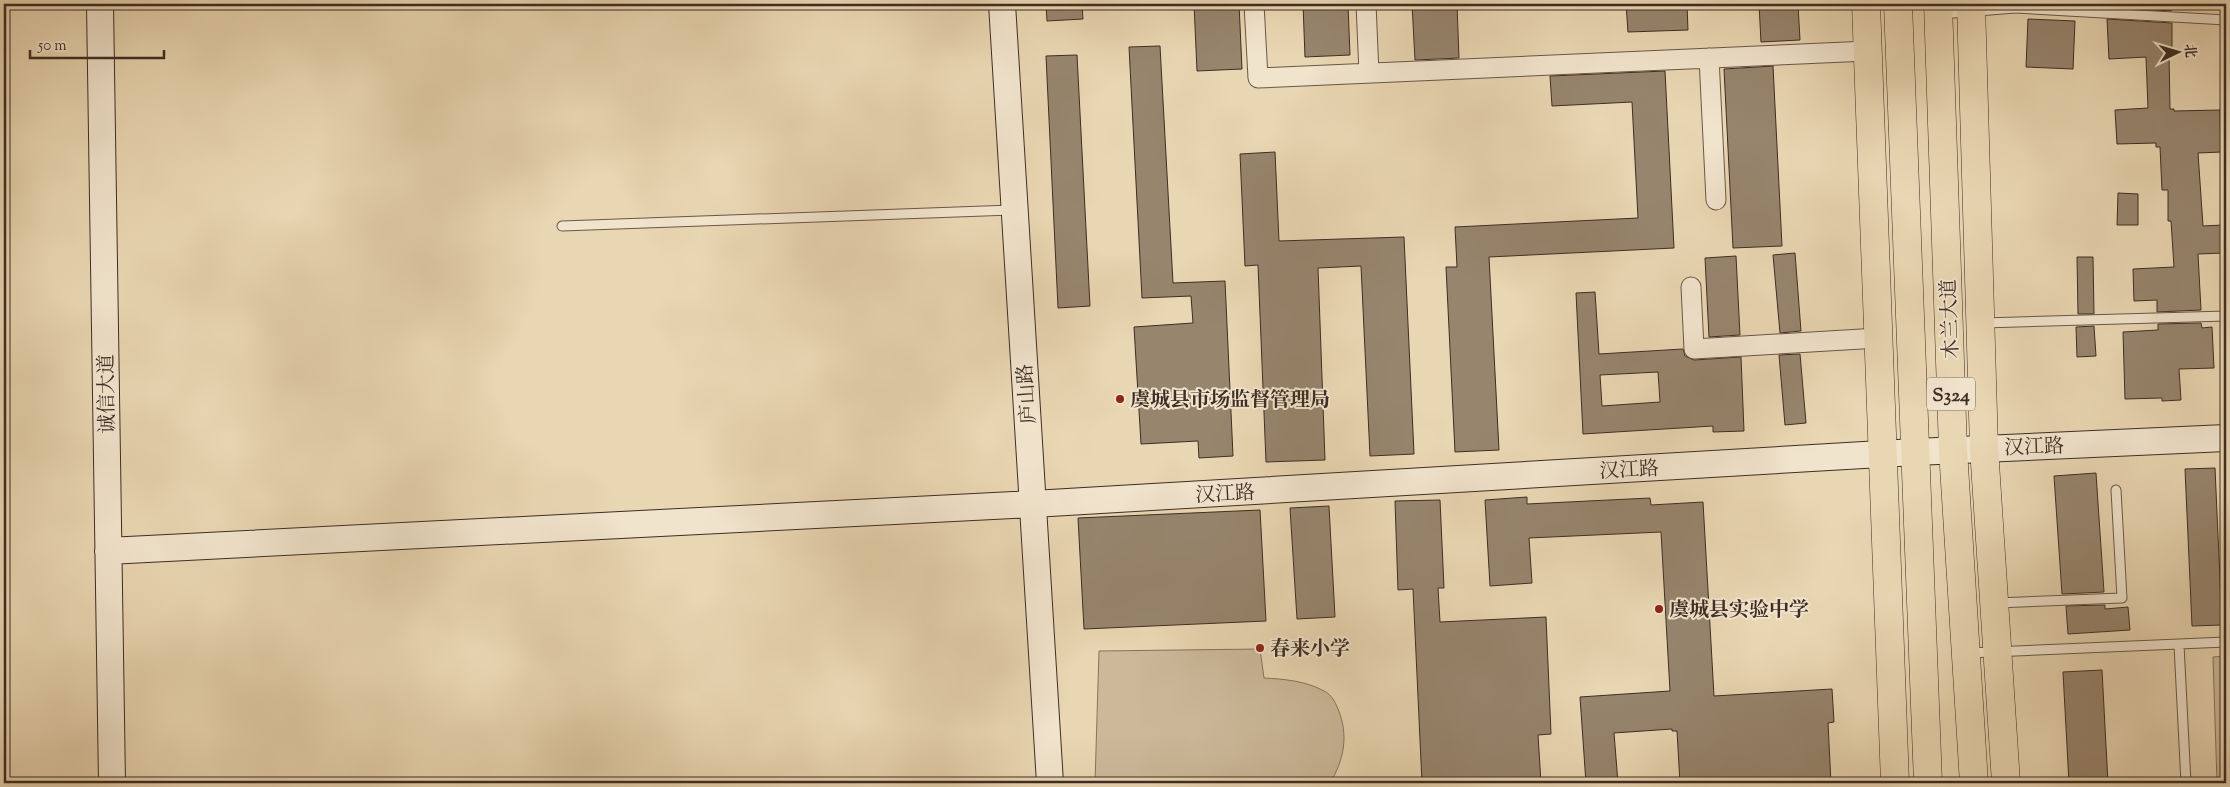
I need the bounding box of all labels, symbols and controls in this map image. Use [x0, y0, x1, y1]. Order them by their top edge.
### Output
scale bar [30, 28, 164, 60]
north arrow [2152, 28, 2202, 78]
text: 50 m [37, 36, 67, 57]
text: 北 [2178, 43, 2200, 59]
street label: 木兰大道 [1936, 278, 1967, 359]
street label: 诚信大道 [93, 354, 124, 434]
street label: 庐山路 [1012, 363, 1045, 425]
road number: S324 [1927, 378, 1975, 410]
place label: 虞城县市场监督管理局 [1130, 387, 1330, 416]
marker: 虞城县市场监督管理局 [1114, 393, 1126, 405]
street label: 汉江路 [2004, 433, 2065, 464]
street label: 汉江路 [1598, 455, 1660, 488]
street label: 汉江路 [1194, 479, 1256, 512]
place label: 虞城县实验中学 [1669, 597, 1809, 626]
marker: 虞城县实验中学 [1653, 603, 1665, 615]
place label: 春来小学 [1270, 636, 1350, 665]
marker: 春来小学 [1254, 642, 1266, 654]

